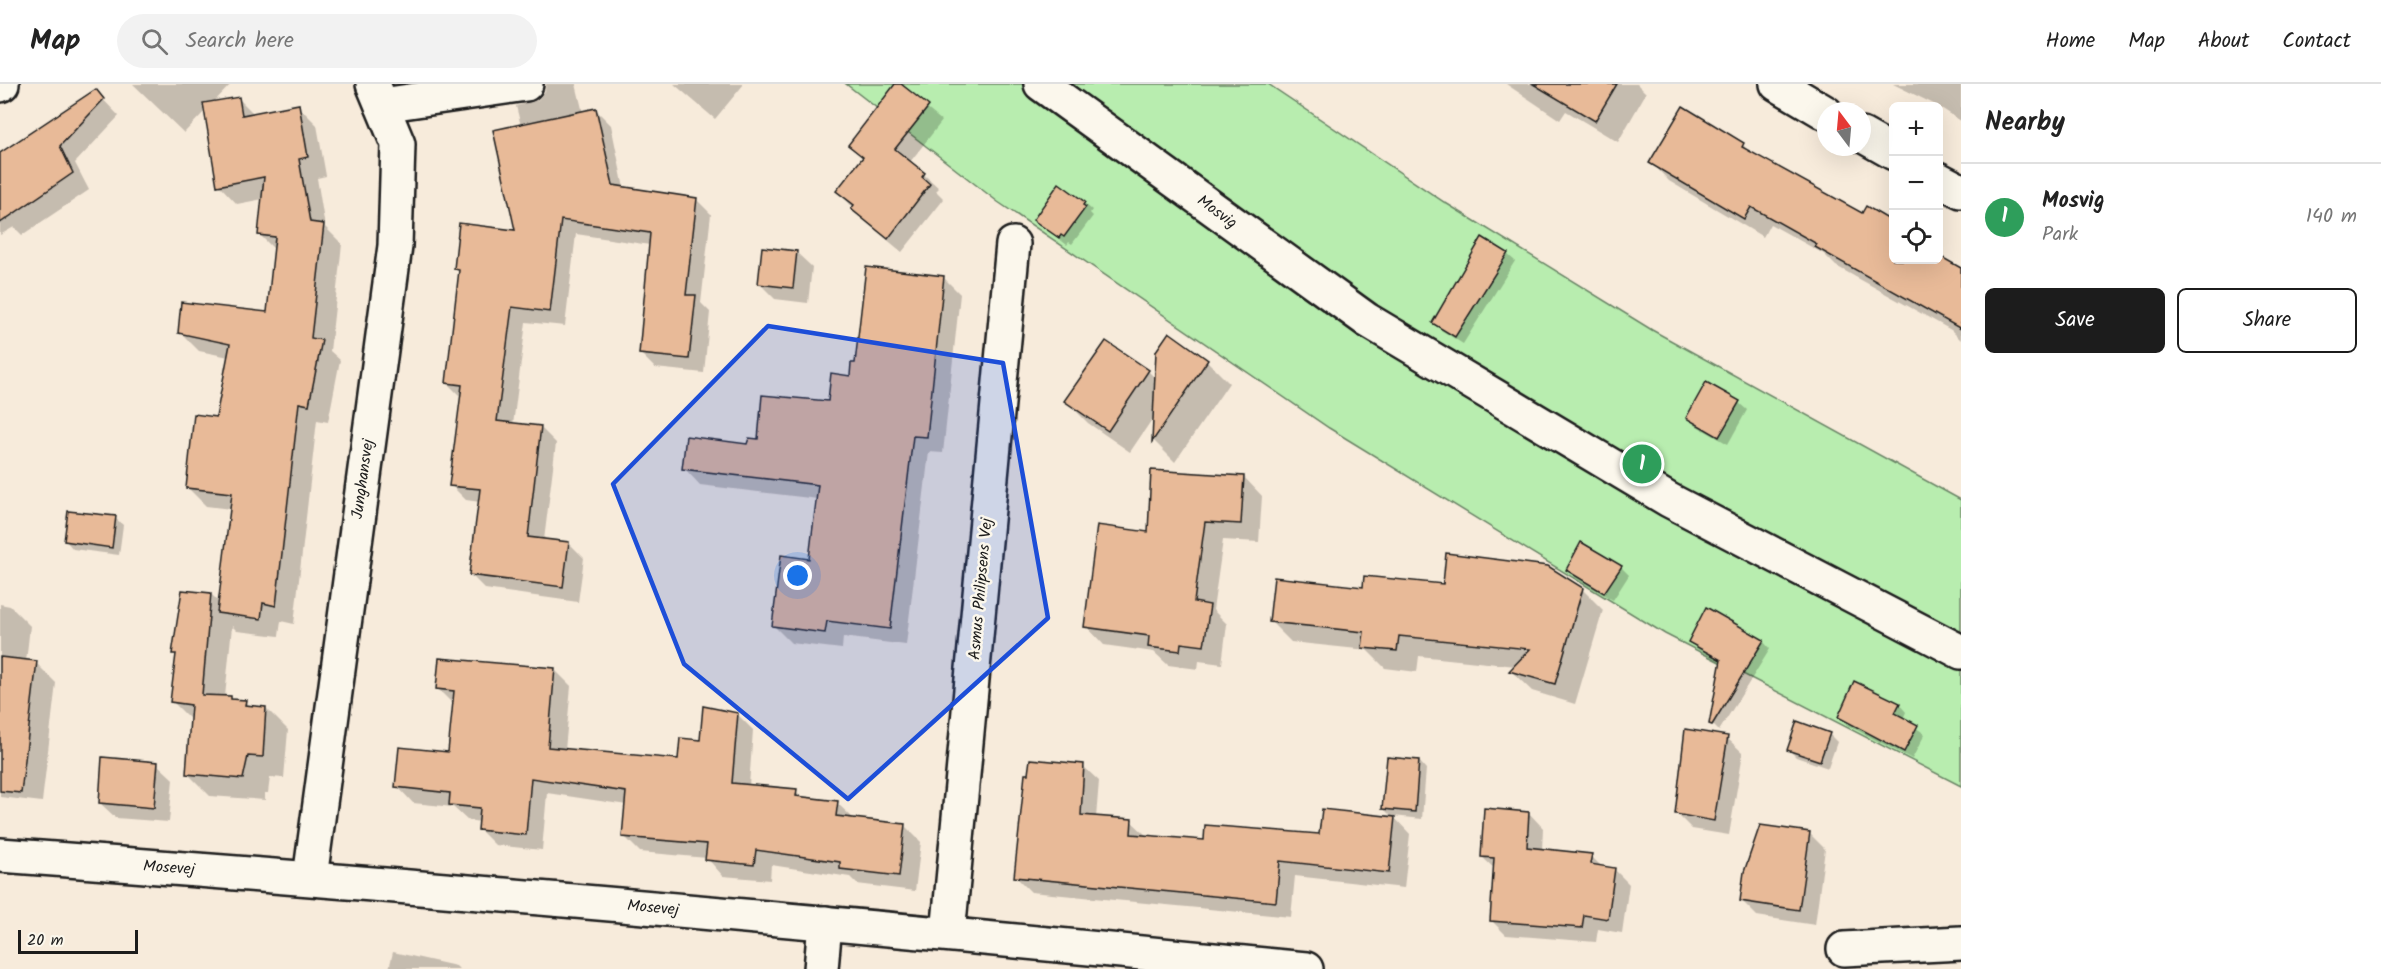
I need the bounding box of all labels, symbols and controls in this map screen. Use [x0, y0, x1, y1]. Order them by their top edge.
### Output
search box [117, 14, 537, 68]
text: Map [30, 19, 81, 64]
text: Search here [186, 24, 294, 59]
icon: search [138, 25, 171, 58]
text: Home [2046, 25, 2095, 58]
text: Map [2128, 25, 2165, 58]
text: About [2198, 25, 2249, 58]
text: Contact [2282, 25, 2351, 58]
north arrow [1817, 102, 1871, 156]
map controls [1889, 102, 1943, 264]
button: + [1889, 102, 1943, 156]
text: Nearby [1985, 102, 2065, 144]
button: − [1889, 156, 1943, 210]
text: Mosvig [2042, 184, 2105, 219]
street label: Mosvig [1192, 189, 1242, 235]
text: 1 [2001, 201, 2008, 233]
text: 140 m [2306, 201, 2357, 233]
button: locate [1889, 210, 1943, 264]
text: Park [2042, 219, 2078, 251]
button: Save [1985, 288, 2165, 353]
button: Share [2177, 288, 2357, 353]
street label: Junghansvej [345, 436, 381, 521]
pin: 1 [1622, 442, 1662, 487]
street label: Asmus Philipsens Vej [962, 516, 1000, 661]
your location [783, 561, 812, 590]
street label: Mosevej [142, 854, 197, 882]
street label: Mosevej [626, 893, 681, 923]
scale bar [18, 927, 138, 954]
text: 20 m [27, 928, 63, 953]

